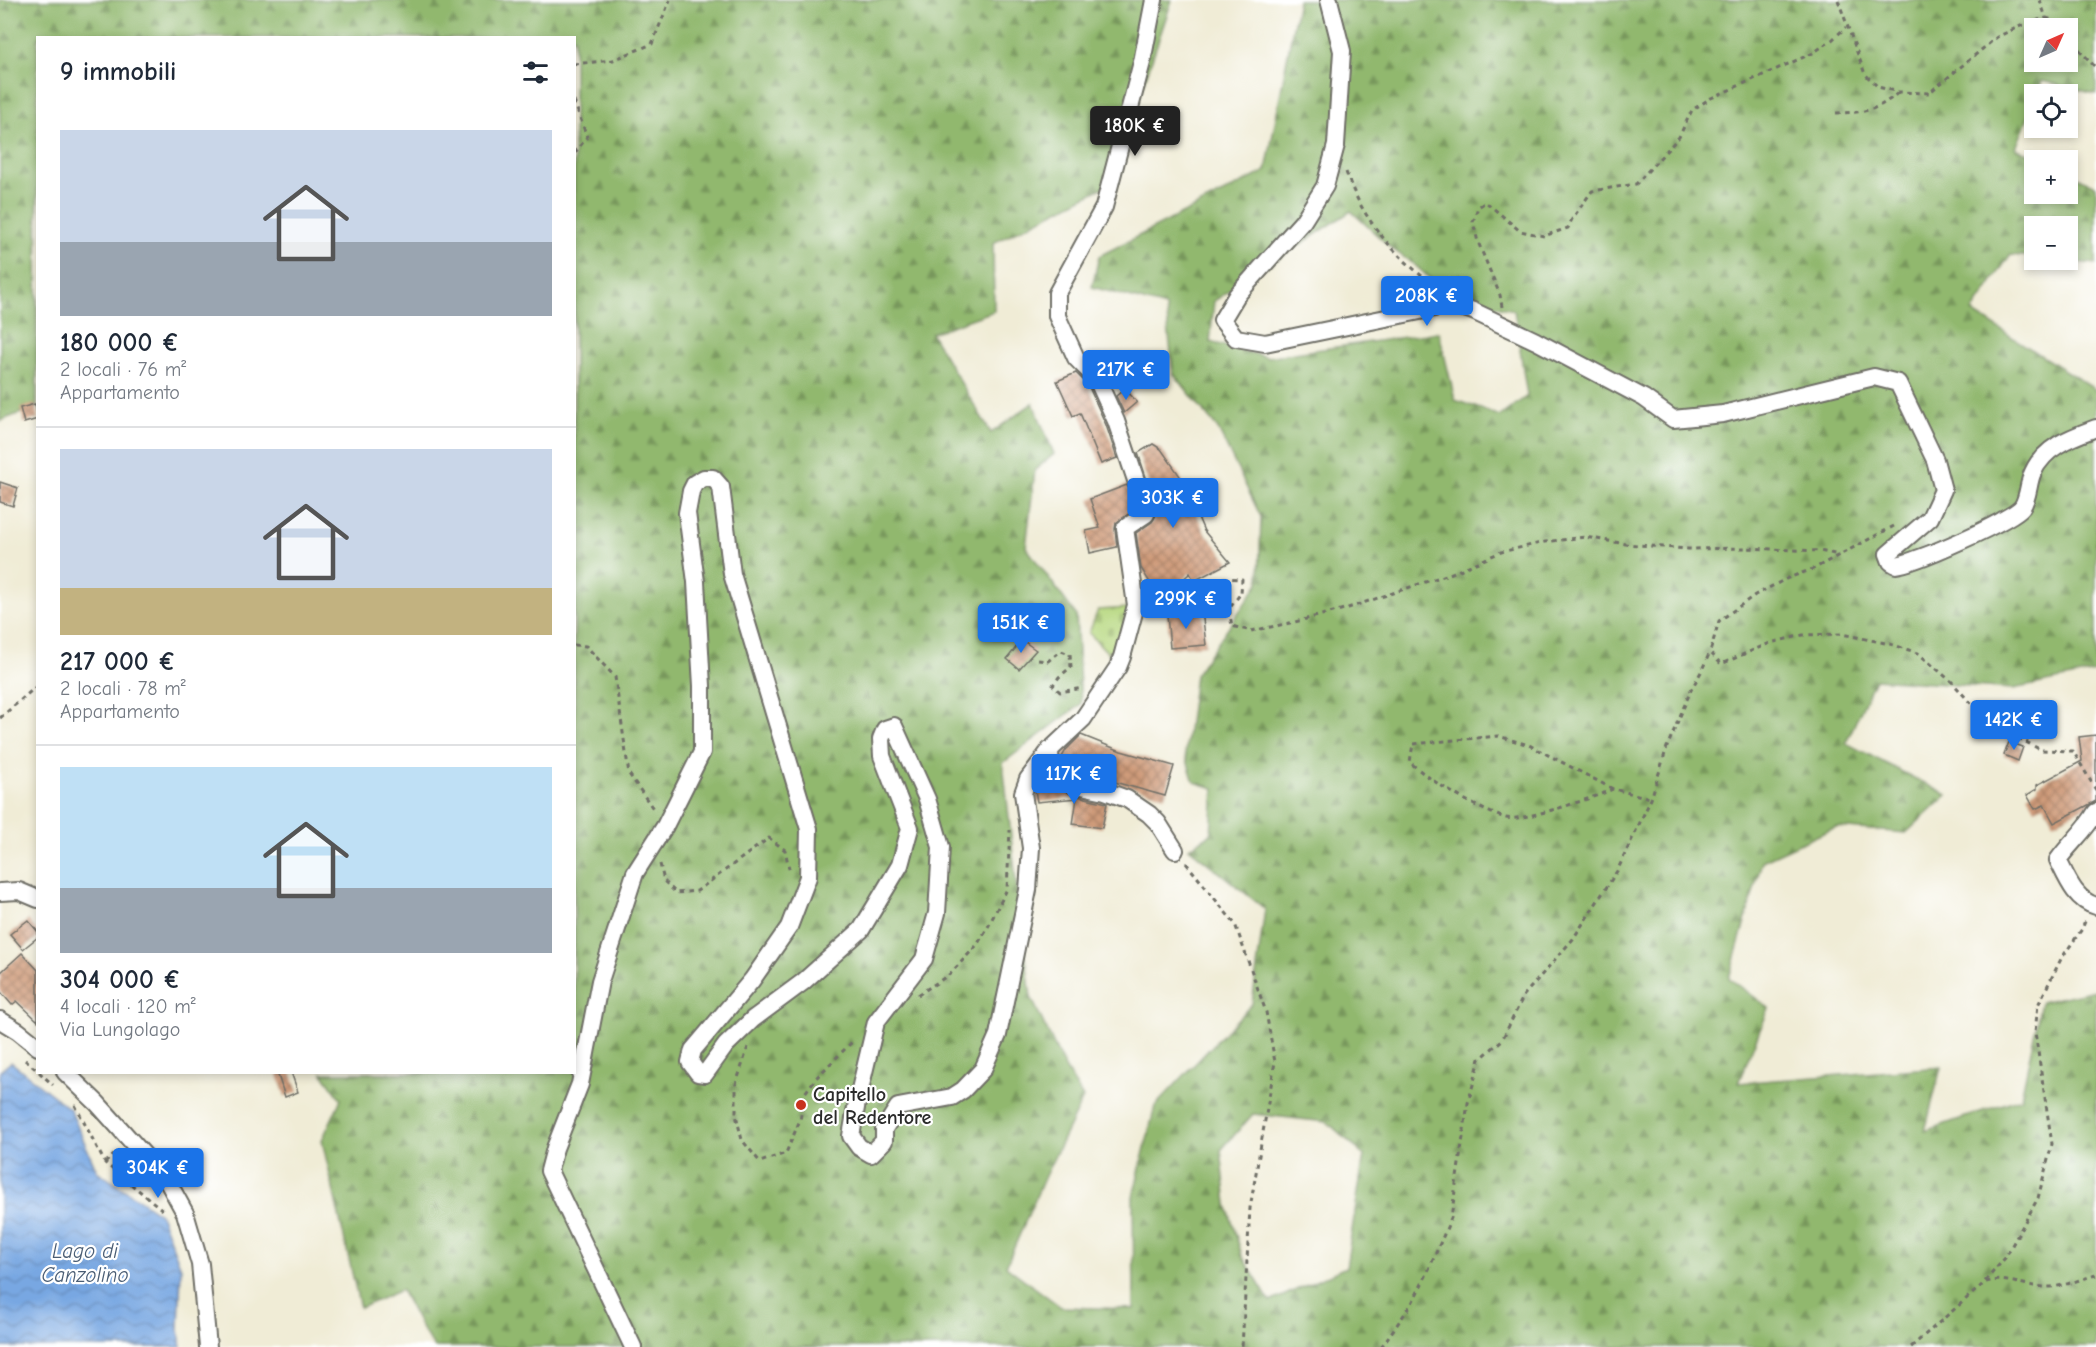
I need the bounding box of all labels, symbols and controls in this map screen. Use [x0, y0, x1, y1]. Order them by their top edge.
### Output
north arrow [2024, 18, 2078, 72]
map controls [2024, 18, 2078, 270]
icon: filters [519, 56, 552, 89]
text: 9 immobili [60, 57, 176, 87]
button: locate [2024, 84, 2078, 138]
pin: 180K € [1086, 106, 1184, 157]
text: 180K € [1104, 114, 1166, 137]
button: + [2024, 150, 2078, 204]
icon: home [252, 169, 360, 277]
button: − [2024, 216, 2078, 270]
pin: 208K € [1378, 276, 1476, 327]
text: 208K € [1395, 284, 1459, 307]
text: 180 000 € [60, 328, 179, 358]
pin: 217K € [1077, 350, 1175, 401]
text: 2 locali · 76 m² [60, 358, 186, 381]
text: 217K € [1097, 358, 1155, 381]
text: Appartamento [60, 381, 180, 404]
pin: 303K € [1124, 478, 1222, 529]
text: 303K € [1141, 486, 1205, 509]
icon: home [252, 488, 360, 596]
pin: 299K € [1137, 579, 1235, 630]
text: 299K € [1154, 587, 1218, 610]
pin: 151K € [972, 603, 1070, 654]
text: 151K € [992, 611, 1050, 634]
text: 217 000 € [60, 647, 176, 677]
text: 2 locali · 78 m² [60, 677, 186, 700]
text: Appartamento [60, 700, 180, 723]
pin: 142K € [1965, 700, 2063, 751]
text: 142K € [1984, 708, 2044, 731]
pin: 117K € [1025, 754, 1123, 805]
text: 117K € [1046, 762, 1102, 785]
icon: home [252, 806, 360, 914]
text: 304 000 € [60, 965, 181, 995]
text: 4 locali · 120 m² [60, 995, 196, 1018]
text: Via Lungolago [60, 1018, 180, 1041]
place label: Capitello del Redentore [813, 1083, 932, 1129]
marker: Capitello del Redentore [794, 1098, 808, 1112]
pin: 304K € [109, 1148, 207, 1199]
text: 304K € [127, 1156, 189, 1179]
water label: Lago di Canzolino [41, 1239, 129, 1287]

